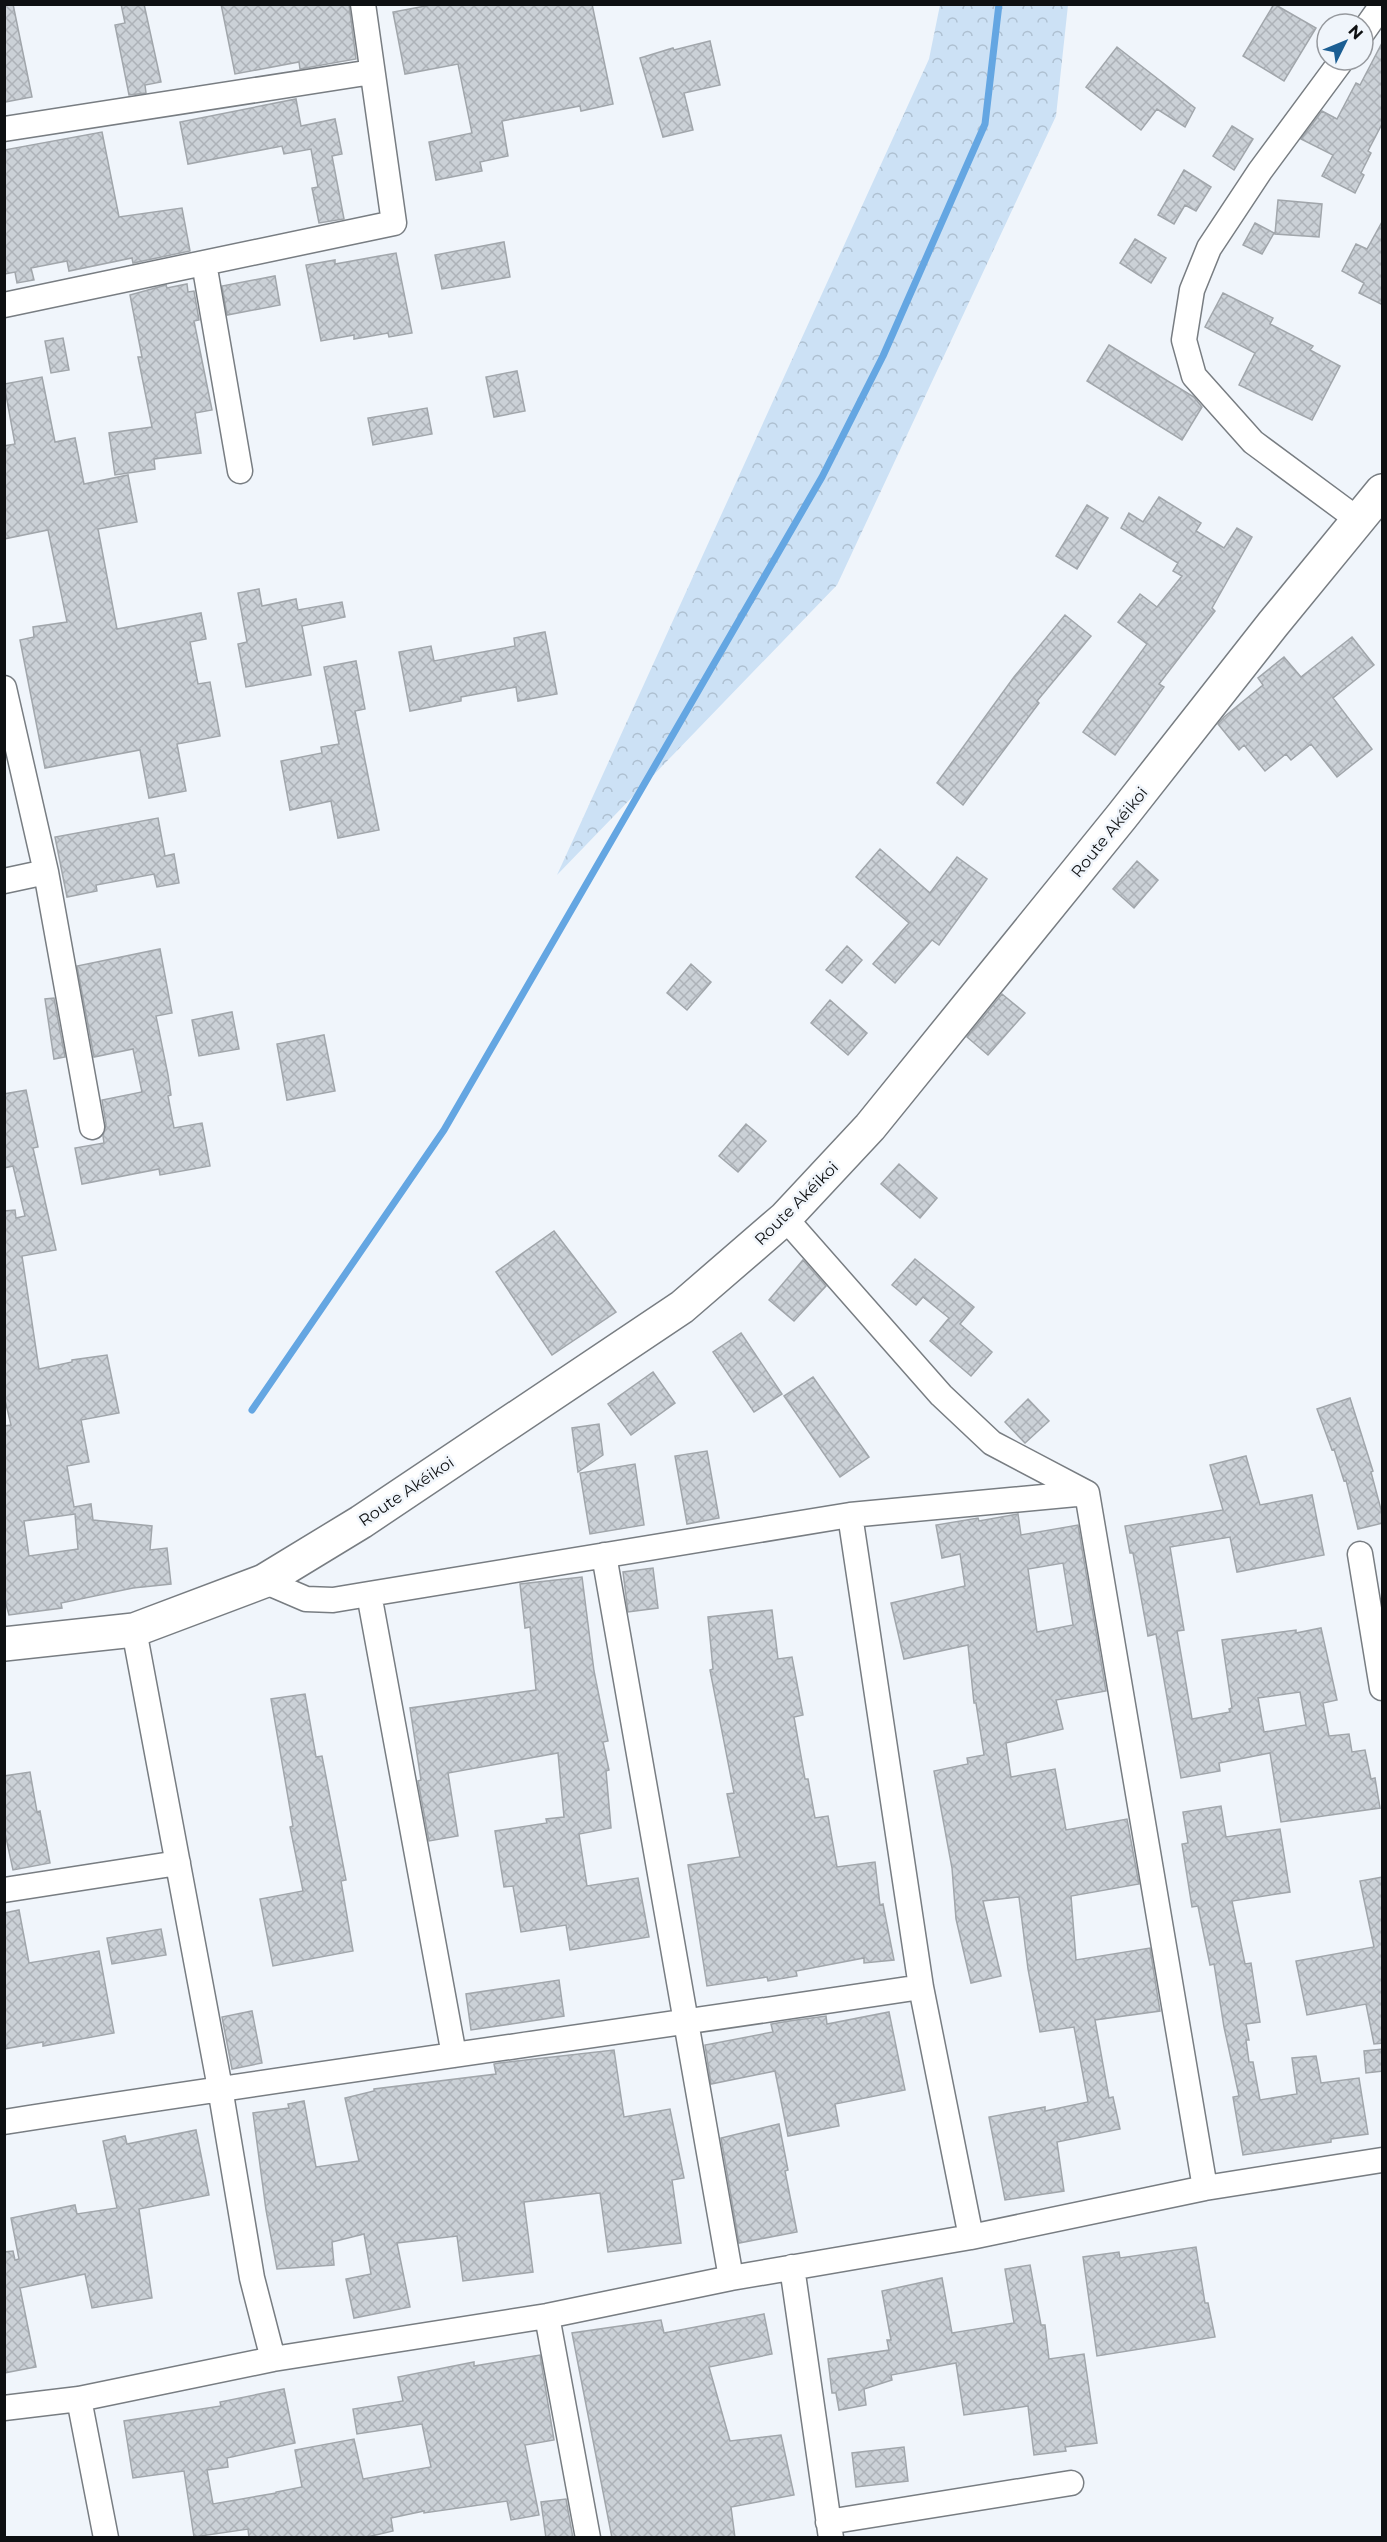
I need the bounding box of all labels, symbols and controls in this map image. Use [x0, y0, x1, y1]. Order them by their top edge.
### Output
north arrow [1315, 12, 1375, 72]
text: N [1344, 21, 1367, 43]
street label: Route Akéikoi [1067, 783, 1152, 881]
street label: Route Akéikoi [751, 1158, 842, 1249]
street label: Route Akéikoi [355, 1453, 457, 1530]

